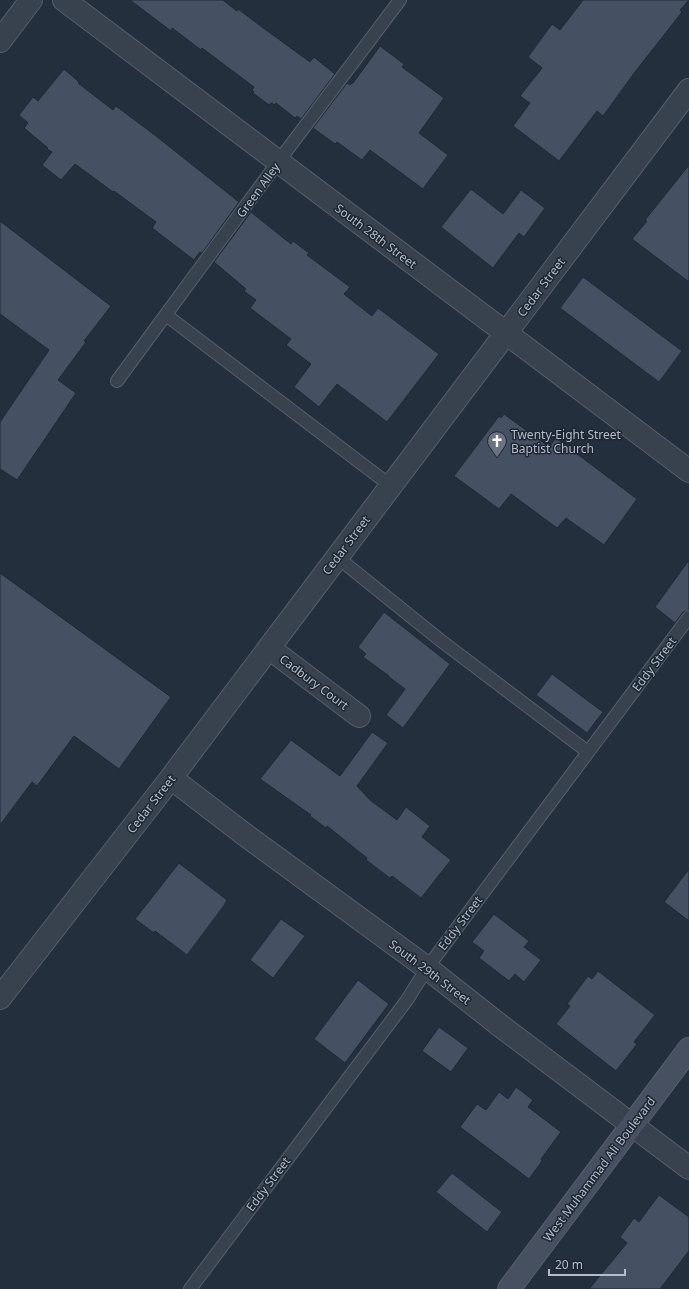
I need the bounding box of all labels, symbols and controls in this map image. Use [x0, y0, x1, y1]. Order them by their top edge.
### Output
street label: Green Alley [232, 158, 284, 221]
street label: South 28th Street [332, 200, 421, 273]
street label: Cedar Street [513, 253, 569, 320]
place label: Twenty-Eight Street Baptist Church [511, 426, 622, 457]
church icon: Twenty-Eight Street Baptist Church [486, 430, 508, 458]
street label: Cedar Street [318, 511, 374, 578]
street label: Eddy Street [628, 633, 680, 695]
street label: Cadbury Court [276, 650, 352, 714]
street label: Cedar Street [123, 771, 180, 837]
street label: Eddy Street [434, 892, 486, 954]
street label: South 29th Street [386, 936, 475, 1009]
street label: West Muhammad Ali Boulevard [539, 1093, 659, 1245]
street label: Eddy Street [242, 1153, 294, 1215]
scale bar [549, 1251, 625, 1277]
text: 20 m [555, 1256, 583, 1273]

